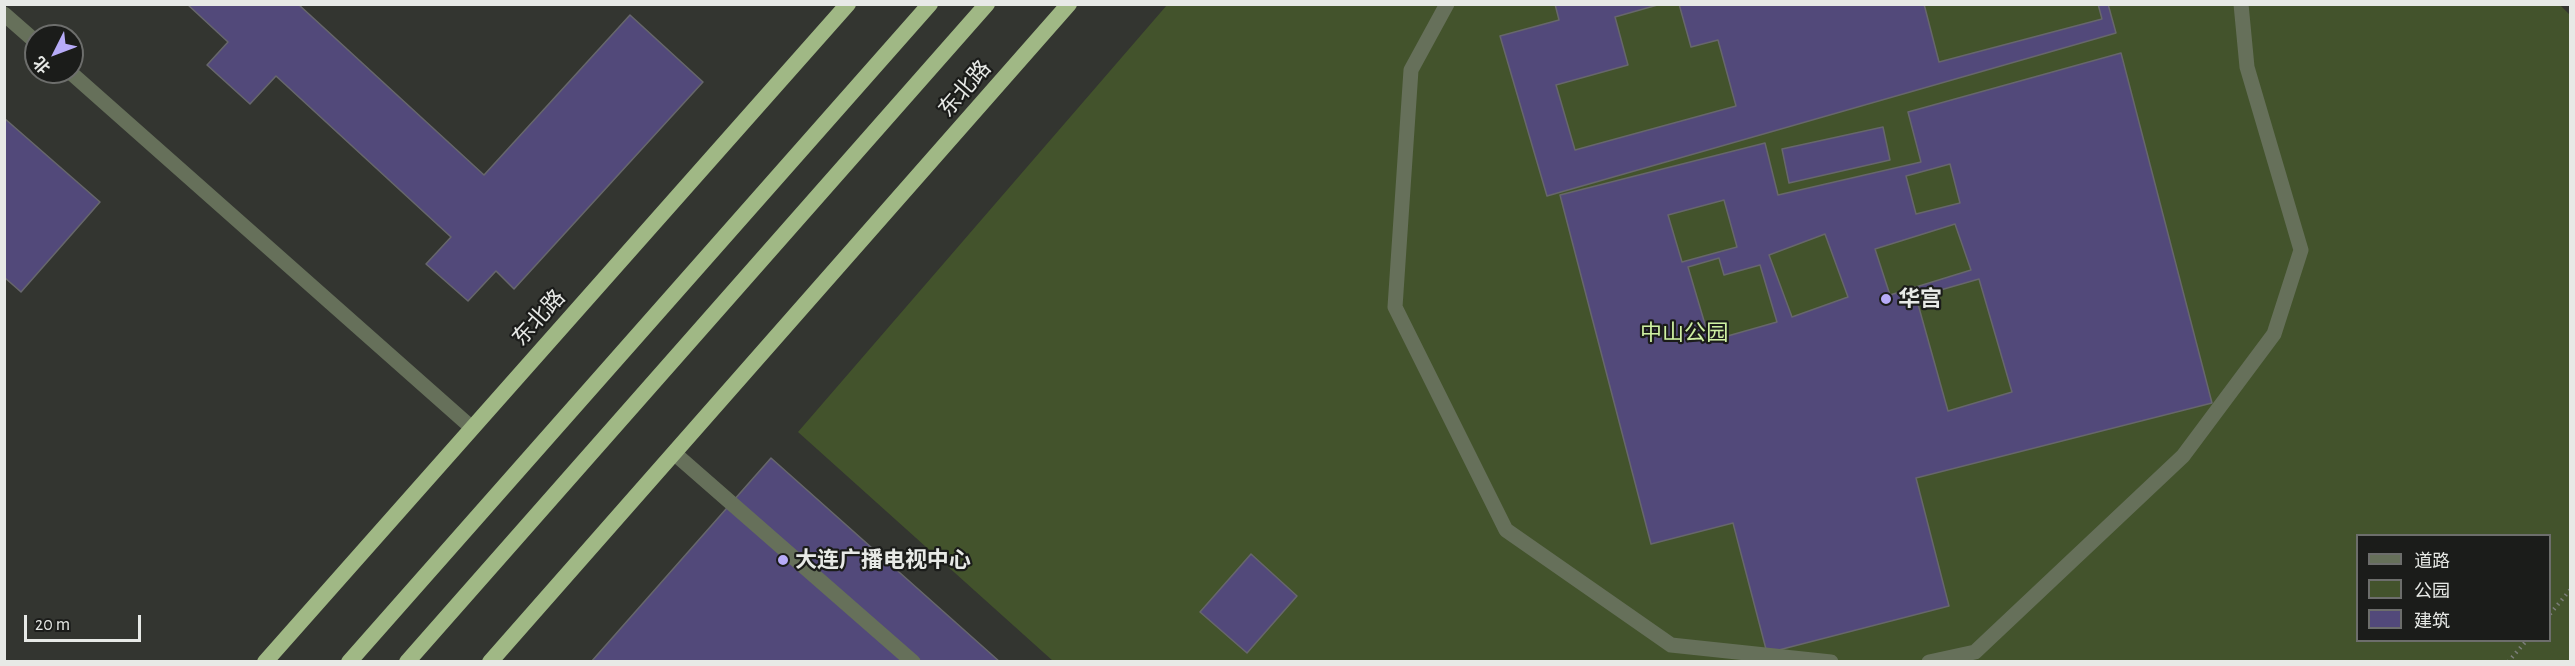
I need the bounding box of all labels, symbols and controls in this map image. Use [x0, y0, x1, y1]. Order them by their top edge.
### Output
north arrow [24, 24, 84, 84]
text: 北 [31, 53, 53, 76]
street label: 东北路 [933, 55, 997, 123]
street label: 东北路 [507, 285, 571, 351]
place label: 华宫 [1898, 286, 1942, 312]
marker: 华宫 [1879, 292, 1893, 306]
park label: 中山公园 [1640, 320, 1728, 346]
legend [2356, 534, 2551, 642]
place label: 大连广播电视中心 [795, 547, 971, 573]
marker: 大连广播电视中心 [776, 553, 790, 567]
text: 道路 [2414, 553, 2450, 571]
text: 公园 [2414, 583, 2450, 601]
scale bar [27, 603, 144, 641]
text: 建筑 [2414, 613, 2450, 631]
text: 20 m [35, 616, 70, 634]

